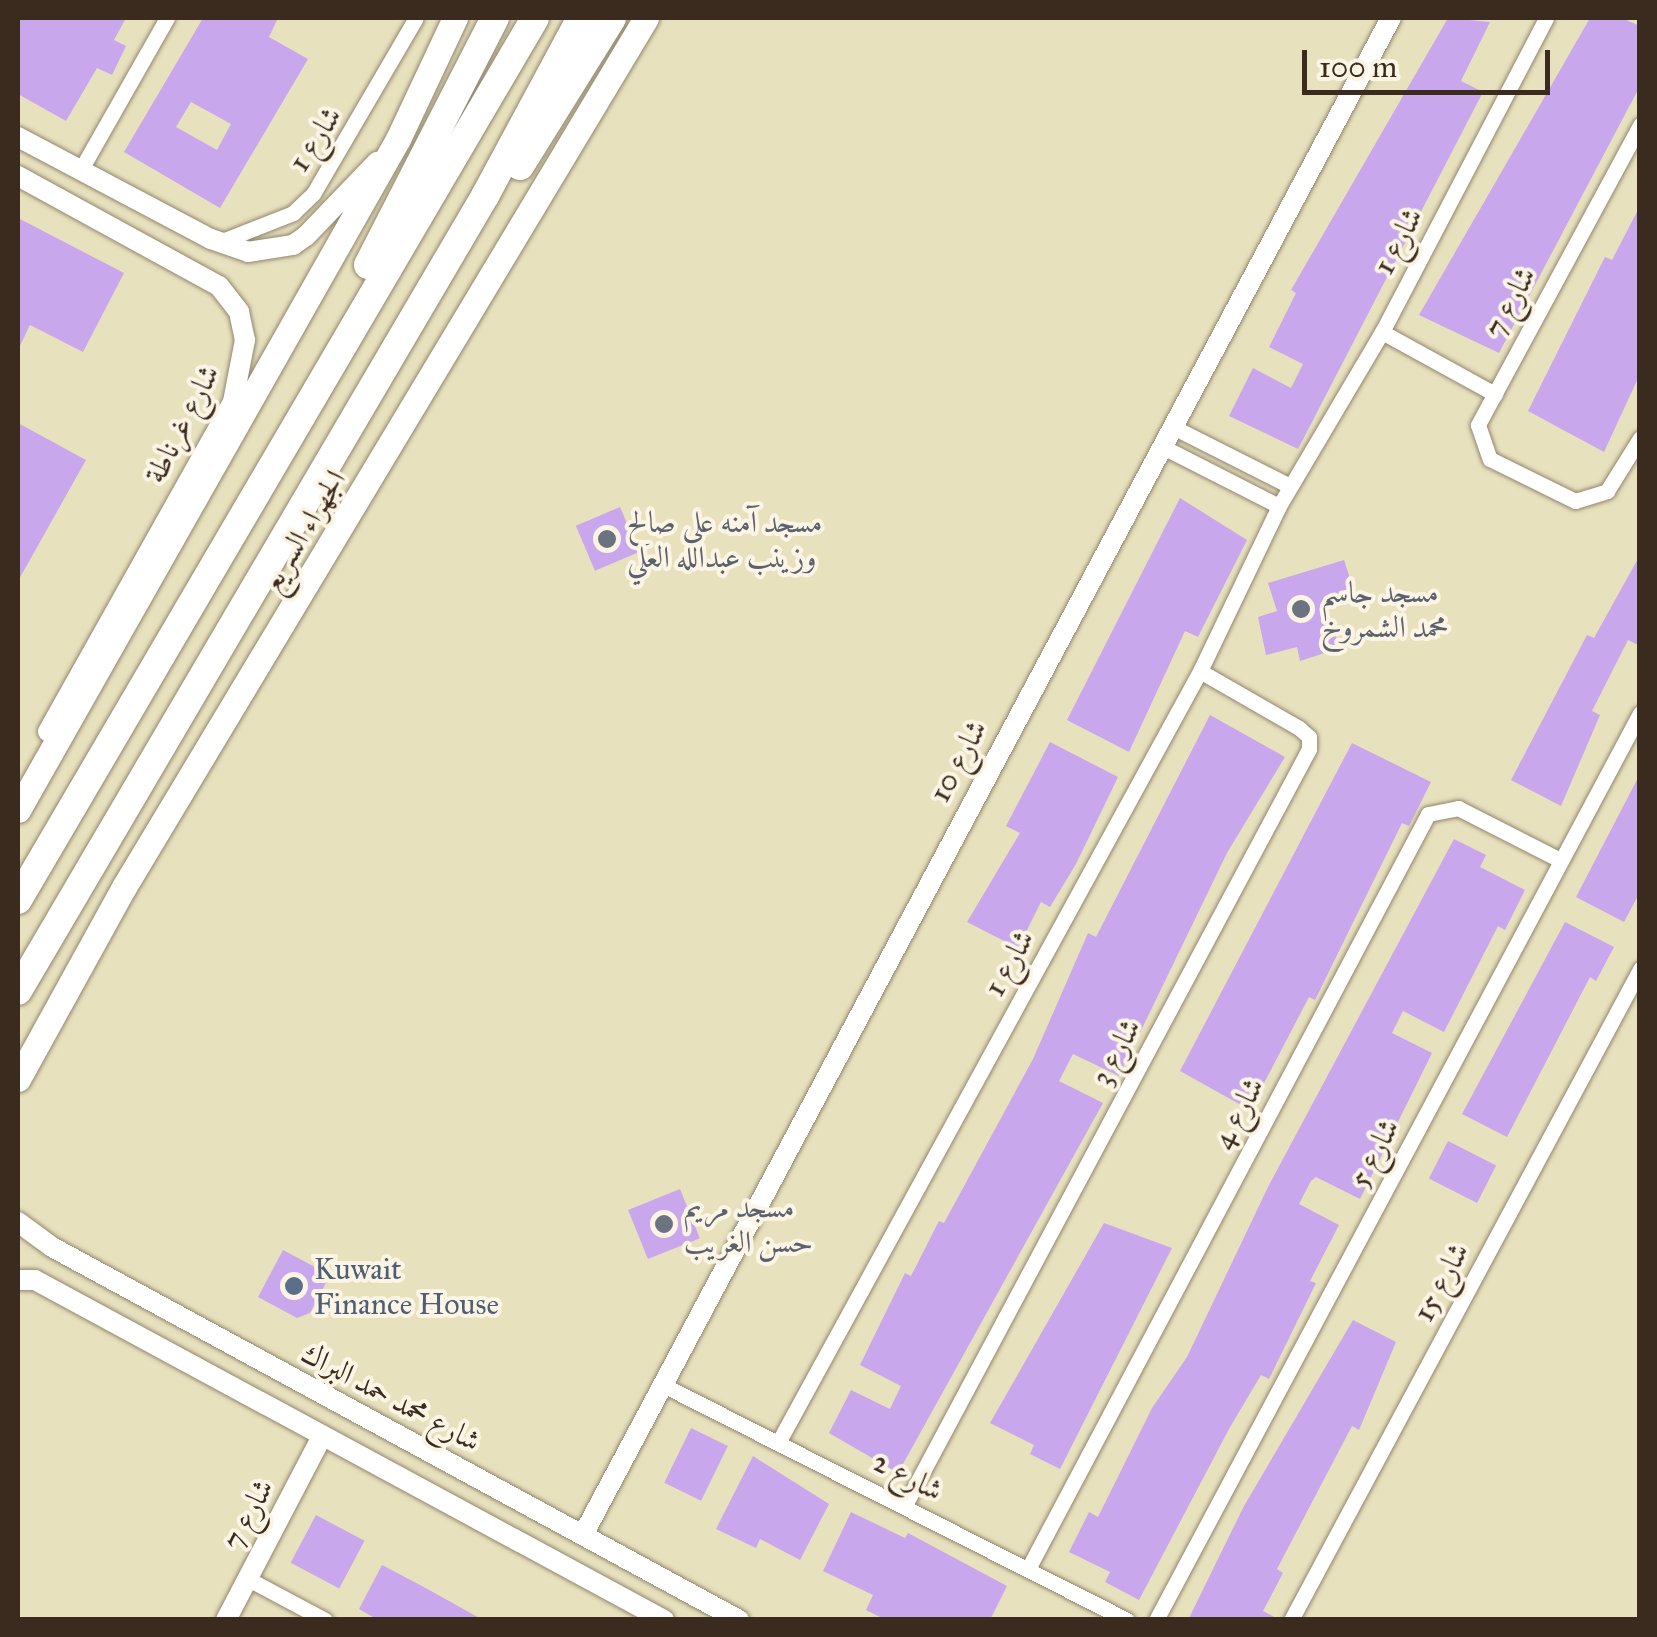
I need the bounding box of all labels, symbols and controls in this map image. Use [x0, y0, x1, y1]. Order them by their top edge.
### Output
scale bar [1307, 30, 1554, 92]
text: 100 m [1319, 49, 1397, 85]
street label: شارع 1 [281, 100, 349, 178]
street label: شارع 1 [1366, 201, 1430, 281]
street label: شارع 7 [1477, 261, 1543, 343]
street label: شارع غرناطة [137, 359, 227, 489]
street label: الجهراء السريع [253, 464, 353, 598]
place label: مسجد آمنه علي صالح وزينب عبدالله العلي [627, 504, 822, 574]
marker: مسجد آمنه علي صالح وزينب عبدالله العلي [596, 528, 618, 550]
place label: مسجد جاسم محمد الشمروخ [1321, 574, 1448, 644]
marker: مسجد جاسم محمد الشمروخ [1290, 598, 1312, 620]
street label: شارع 10 [922, 714, 994, 808]
street label: شارع 1 [976, 923, 1042, 1003]
street label: شارع 3 [1084, 1012, 1148, 1092]
street label: شارع 4 [1204, 1071, 1272, 1155]
street label: شارع 5 [1341, 1113, 1407, 1193]
place label: مسجد مريم حسن الغريب [684, 1189, 813, 1260]
marker: مسجد مريم حسن الغريب [653, 1213, 675, 1235]
street label: شارع 15 [1405, 1236, 1477, 1328]
place label: Kuwait Finance House [314, 1251, 499, 1322]
marker: Kuwait Finance House [283, 1275, 305, 1297]
street label: شارع محمد حمد البراك [295, 1335, 487, 1459]
street label: شارع 2 [867, 1443, 949, 1509]
street label: شارع 7 [215, 1473, 281, 1555]

